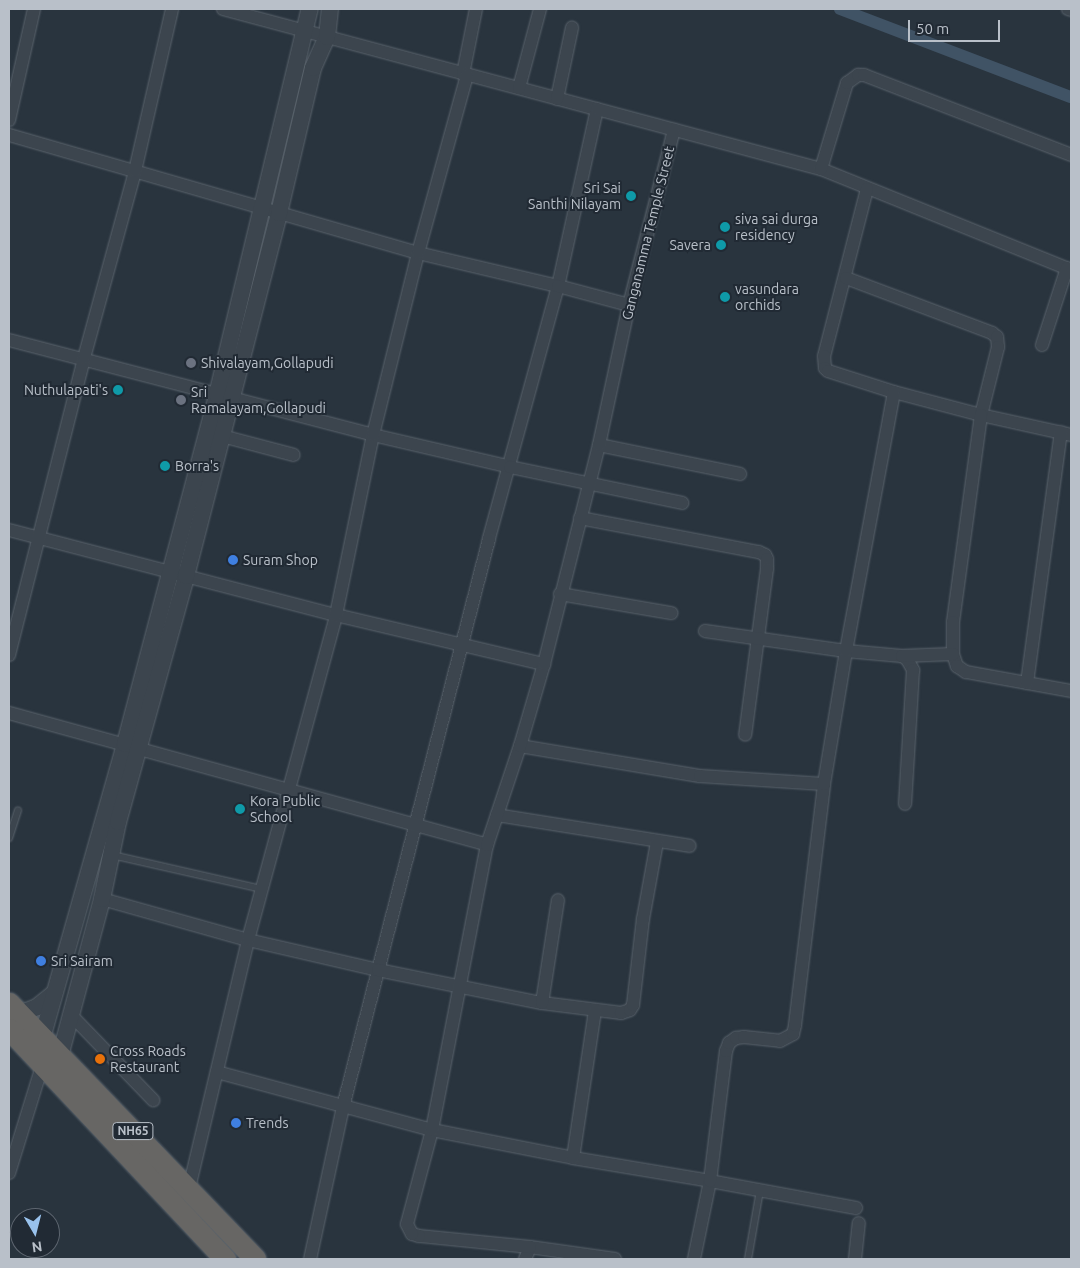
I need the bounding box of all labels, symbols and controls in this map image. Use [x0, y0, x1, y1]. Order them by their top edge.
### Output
scale bar [910, 10, 1002, 42]
text: 50 m [916, 20, 949, 37]
street label: Ganganamma Temple Street [618, 144, 678, 322]
place label: Sri Sai Santhi Nilayam [528, 180, 621, 212]
marker: Sri Sai Santhi Nilayam [625, 190, 637, 202]
place label: siva sai durga residency [735, 211, 818, 243]
marker: siva sai durga residency [719, 221, 731, 233]
place label: Savera [669, 237, 711, 253]
marker: Savera [715, 239, 727, 251]
place label: vasundara orchids [735, 281, 799, 314]
marker: vasundara orchids [719, 291, 731, 303]
place label: Shivalayam,Gollapudi [201, 355, 334, 371]
marker: Shivalayam,Gollapudi [185, 357, 197, 369]
place label: Nuthulapati's [24, 382, 108, 398]
marker: Nuthulapati's [112, 384, 124, 396]
place label: Sri Ramalayam,Gollapudi [191, 384, 326, 417]
marker: Sri Ramalayam,Gollapudi [175, 394, 187, 406]
place label: Borra's [175, 458, 219, 474]
marker: Borra's [159, 460, 171, 472]
place label: Suram Shop [243, 552, 318, 568]
marker: Suram Shop [227, 554, 239, 566]
place label: Kora Public School [250, 793, 320, 826]
marker: Kora Public School [234, 803, 246, 815]
place label: Sri Sairam [51, 953, 113, 969]
marker: Sri Sairam [35, 955, 47, 967]
place label: Cross Roads Restaurant [110, 1043, 186, 1076]
marker: Cross Roads Restaurant [94, 1053, 106, 1065]
place label: Trends [246, 1115, 289, 1131]
marker: Trends [230, 1117, 242, 1129]
road number: NH65 [112, 1122, 154, 1140]
north arrow [10, 1208, 60, 1258]
text: N [31, 1238, 43, 1256]

